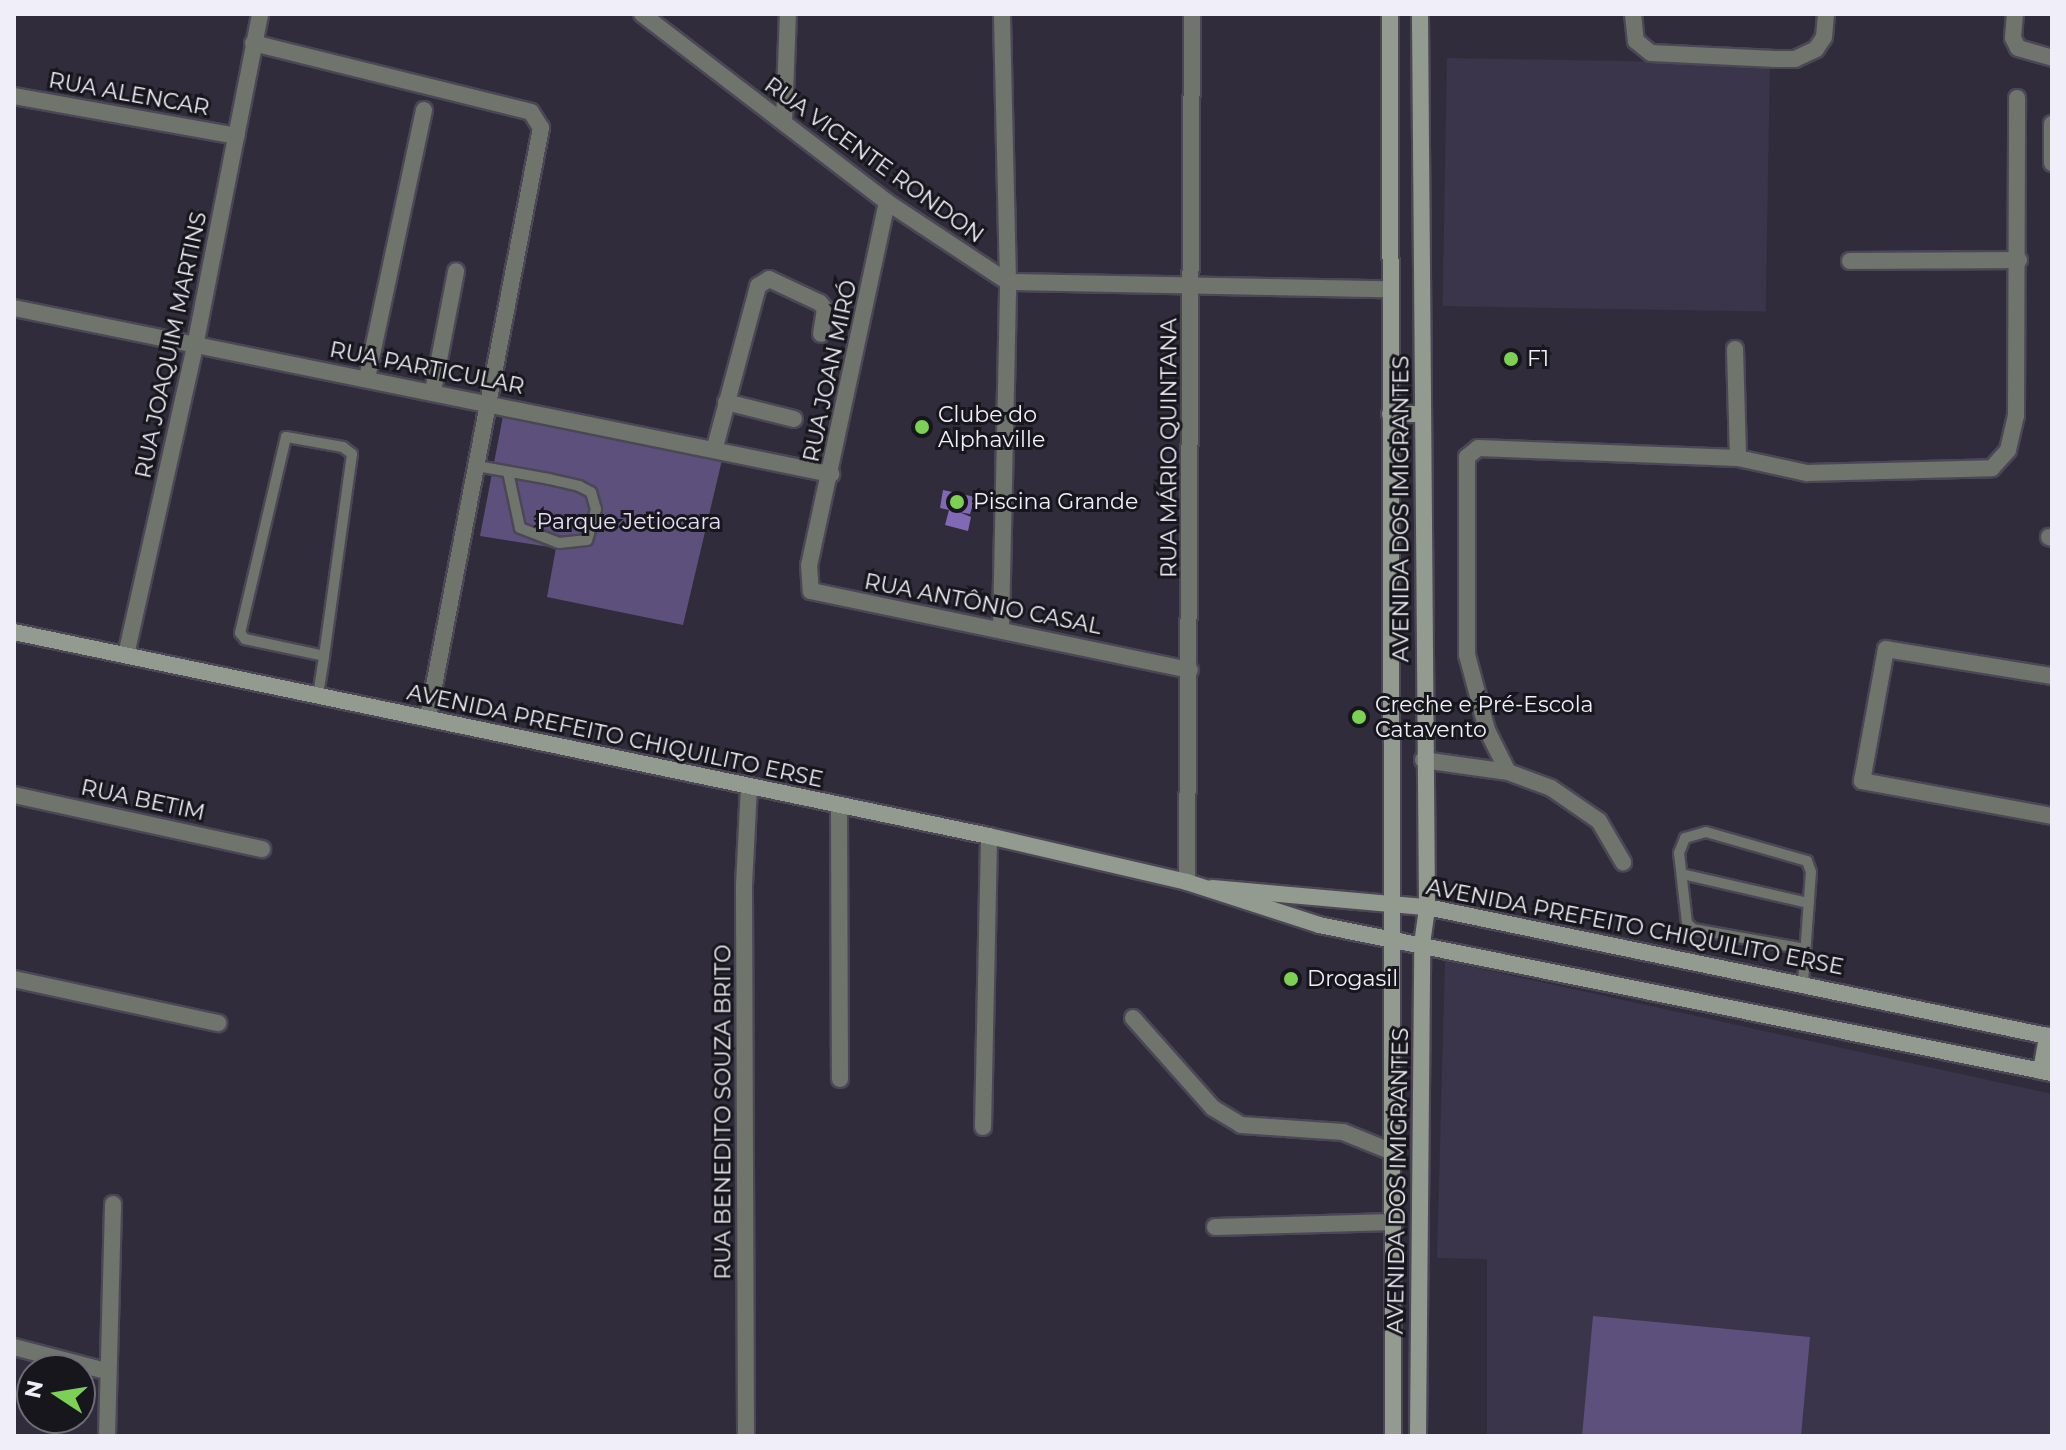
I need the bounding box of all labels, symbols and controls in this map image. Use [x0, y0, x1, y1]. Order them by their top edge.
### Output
street label: RUA ALENCAR [47, 67, 211, 121]
street label: RUA VICENTE RONDON [759, 72, 989, 248]
street label: RUA JOAQUIM MARTINS [130, 209, 212, 481]
street label: RUA JOAN MIRÓ [798, 278, 862, 464]
street label: RUA MÁRIO QUINTANA [1156, 318, 1182, 578]
street label: RUA PARTICULAR [327, 336, 527, 400]
place label: F1 [1527, 346, 1549, 372]
marker: F1 [1502, 350, 1520, 368]
street label: AVENIDA DOS IMIGRANTES [1388, 356, 1414, 662]
place label: Clube do Alphaville [938, 401, 1045, 452]
marker: Clube do Alphaville [913, 418, 931, 436]
place label: Piscina Grande [973, 489, 1138, 515]
marker: Piscina Grande [948, 493, 966, 511]
park label: Parque Jetiocara [537, 509, 721, 535]
street label: RUA ANTÔNIO CASAL [862, 568, 1104, 640]
street label: AVENIDA PREFEITO CHIQUILITO ERSE [405, 679, 825, 793]
place label: Creche e Pré-Escola Catavento [1375, 691, 1594, 742]
marker: Creche e Pré-Escola Catavento [1350, 708, 1368, 726]
street label: RUA BETIM [79, 774, 207, 826]
street label: AVENIDA PREFEITO CHIQUILITO ERSE [1424, 874, 1846, 980]
street label: RUA BENEDITO SOUZA BRITO [710, 944, 736, 1280]
place label: Drogasil [1307, 966, 1398, 992]
marker: Drogasil [1282, 970, 1300, 988]
street label: AVENIDA DOS IMIGRANTES [1382, 1028, 1414, 1334]
north arrow [16, 1354, 96, 1434]
text: N [19, 1378, 49, 1401]

